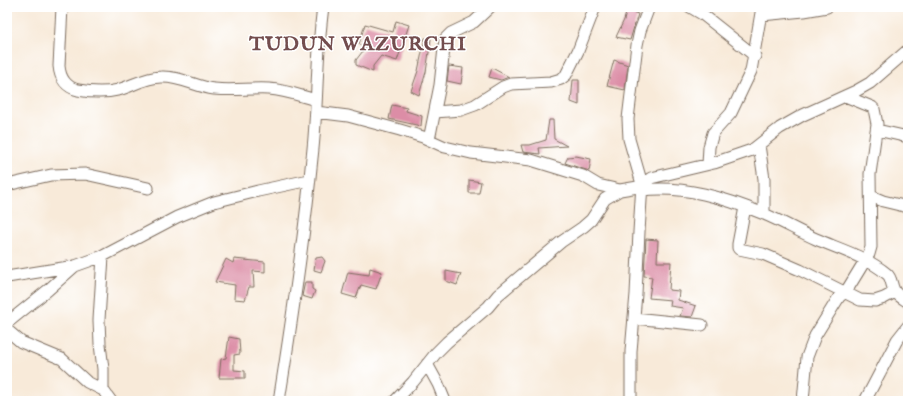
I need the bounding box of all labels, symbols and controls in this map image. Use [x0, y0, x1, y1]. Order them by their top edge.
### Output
district label: TUDUN WAZURCHI [248, 32, 467, 57]

